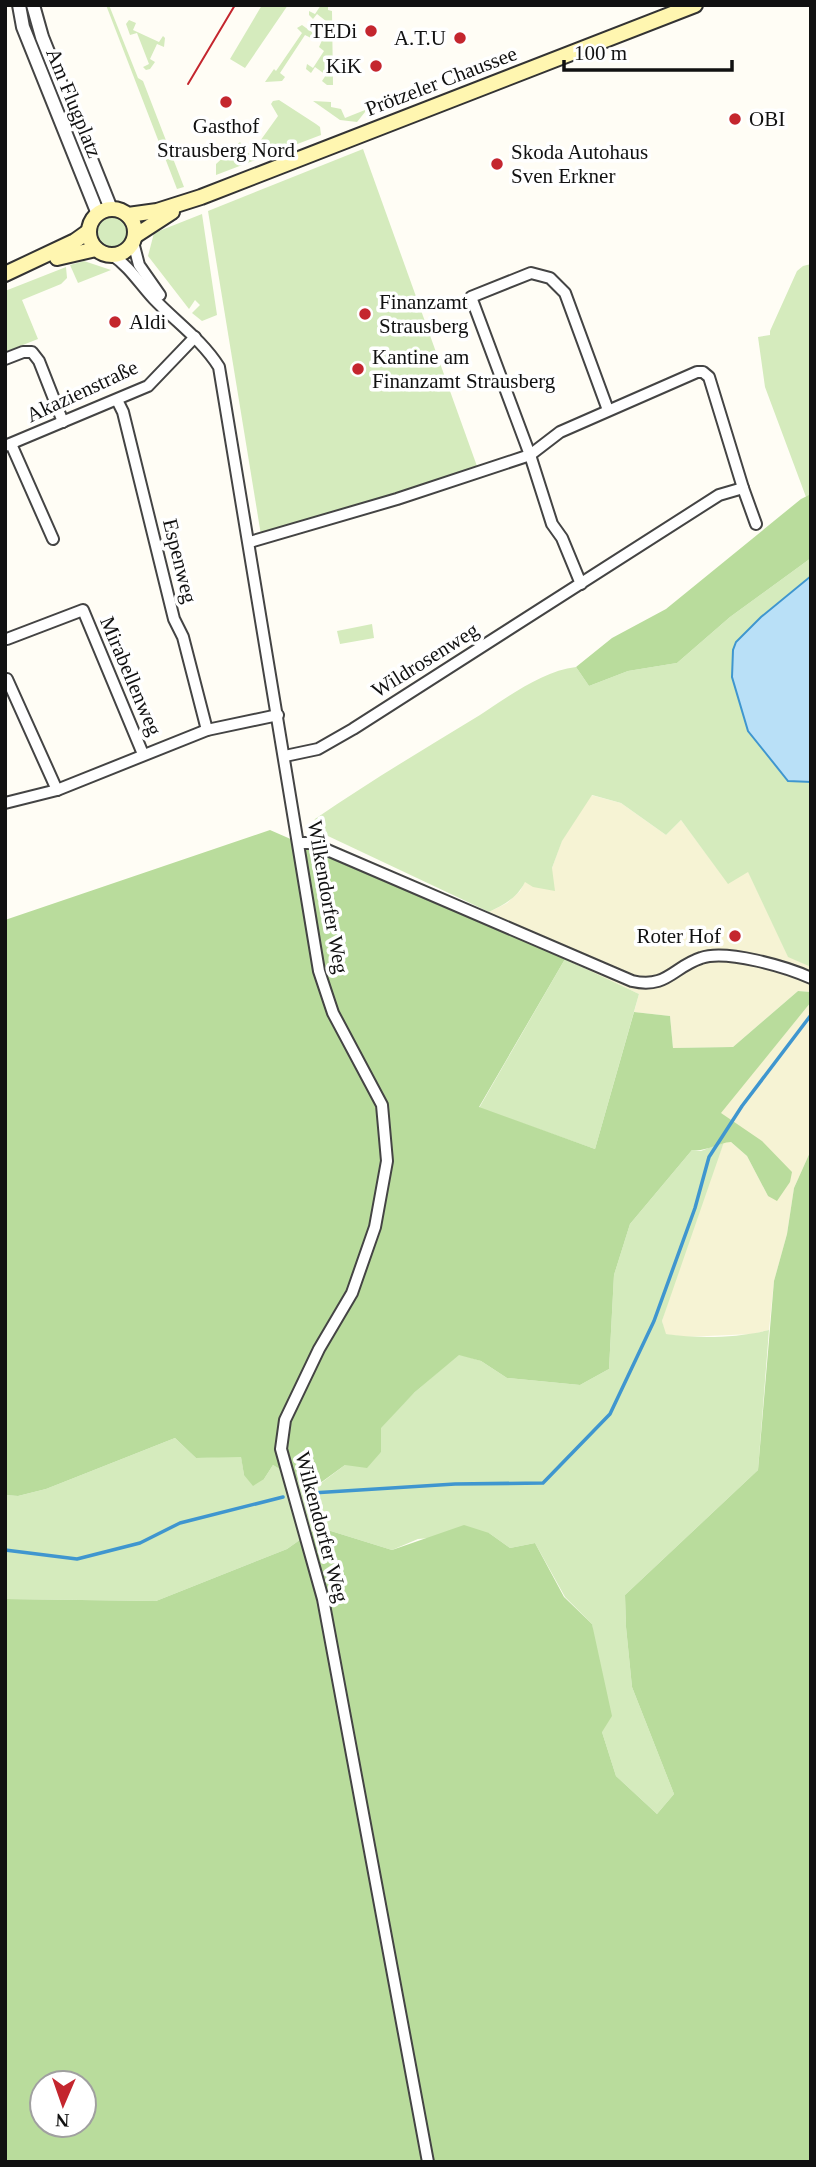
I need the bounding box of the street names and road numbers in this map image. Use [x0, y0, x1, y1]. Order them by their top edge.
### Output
street label: Prötzeler Chaussee [362, 41, 520, 121]
street label: Am Flugplatz [41, 45, 107, 161]
street label: Akazienstraße [23, 355, 141, 427]
street label: Espenweg [158, 516, 202, 606]
street label: Mirabellenweg [95, 613, 167, 740]
street label: Wildrosenweg [367, 617, 483, 702]
street label: Wilkendorfer Weg [303, 819, 353, 976]
street label: Wilkendorfer Weg [290, 1449, 354, 1605]

